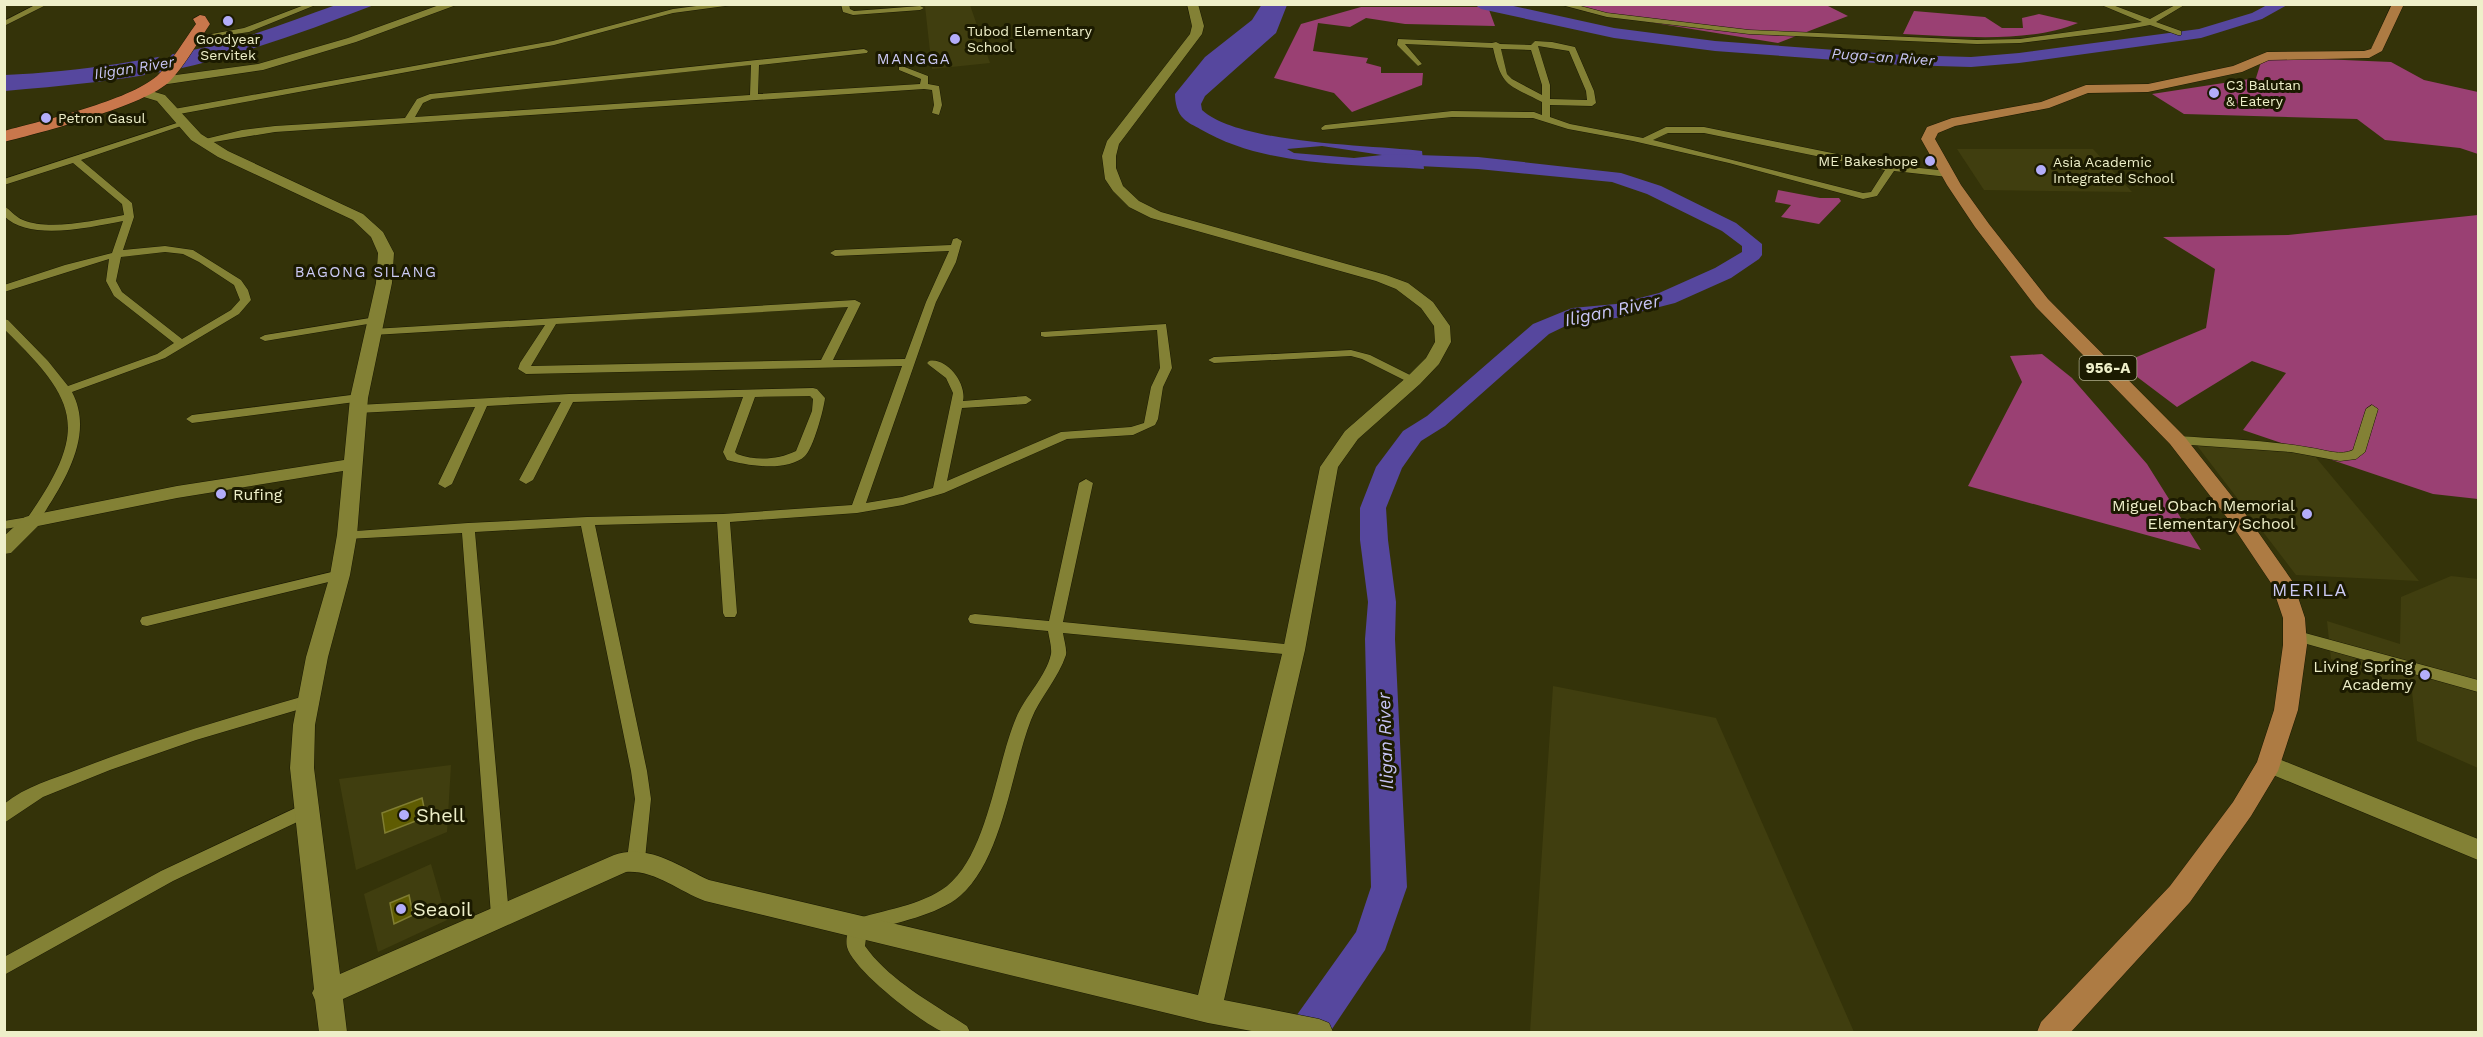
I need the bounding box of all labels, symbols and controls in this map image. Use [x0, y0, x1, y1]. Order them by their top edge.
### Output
marker: Goodyear Servitek [221, 14, 235, 28]
place label: Tubod Elementary School [967, 23, 1093, 55]
place label: Goodyear Servitek [196, 31, 261, 63]
marker: Tubod Elementary School [948, 32, 962, 46]
water label: Puga-an River [1831, 44, 1936, 70]
district label: MANGGA [877, 50, 951, 68]
water label: Iligan River [93, 53, 176, 83]
place label: C3 Balutan & Eatery [2226, 77, 2301, 109]
marker: C3 Balutan & Eatery [2207, 86, 2221, 100]
place label: Petron Gasul [58, 110, 147, 126]
marker: Petron Gasul [39, 111, 53, 125]
place label: ME Bakeshope [1818, 153, 1918, 169]
marker: ME Bakeshope [1923, 154, 1937, 168]
place label: Asia Academic Integrated School [2053, 154, 2175, 186]
marker: Asia Academic Integrated School [2034, 163, 2048, 177]
district label: BAGONG SILANG [295, 263, 437, 281]
water label: Iligan River [1562, 289, 1663, 330]
road number: 956-A [2080, 356, 2136, 380]
place label: Rufing [233, 485, 283, 504]
marker: Rufing [214, 487, 228, 501]
place label: Miguel Obach Memorial Elementary School [2112, 496, 2295, 533]
marker: Miguel Obach Memorial Elementary School [2300, 507, 2314, 521]
district label: MERILA [2272, 579, 2348, 600]
place label: Living Spring Academy [2313, 657, 2414, 694]
marker: Living Spring Academy [2418, 668, 2432, 682]
water label: Iligan River [1373, 691, 1397, 790]
place label: Shell [416, 803, 465, 827]
marker: Shell [397, 808, 411, 822]
place label: Seaoil [413, 897, 472, 921]
marker: Seaoil [394, 902, 408, 916]

